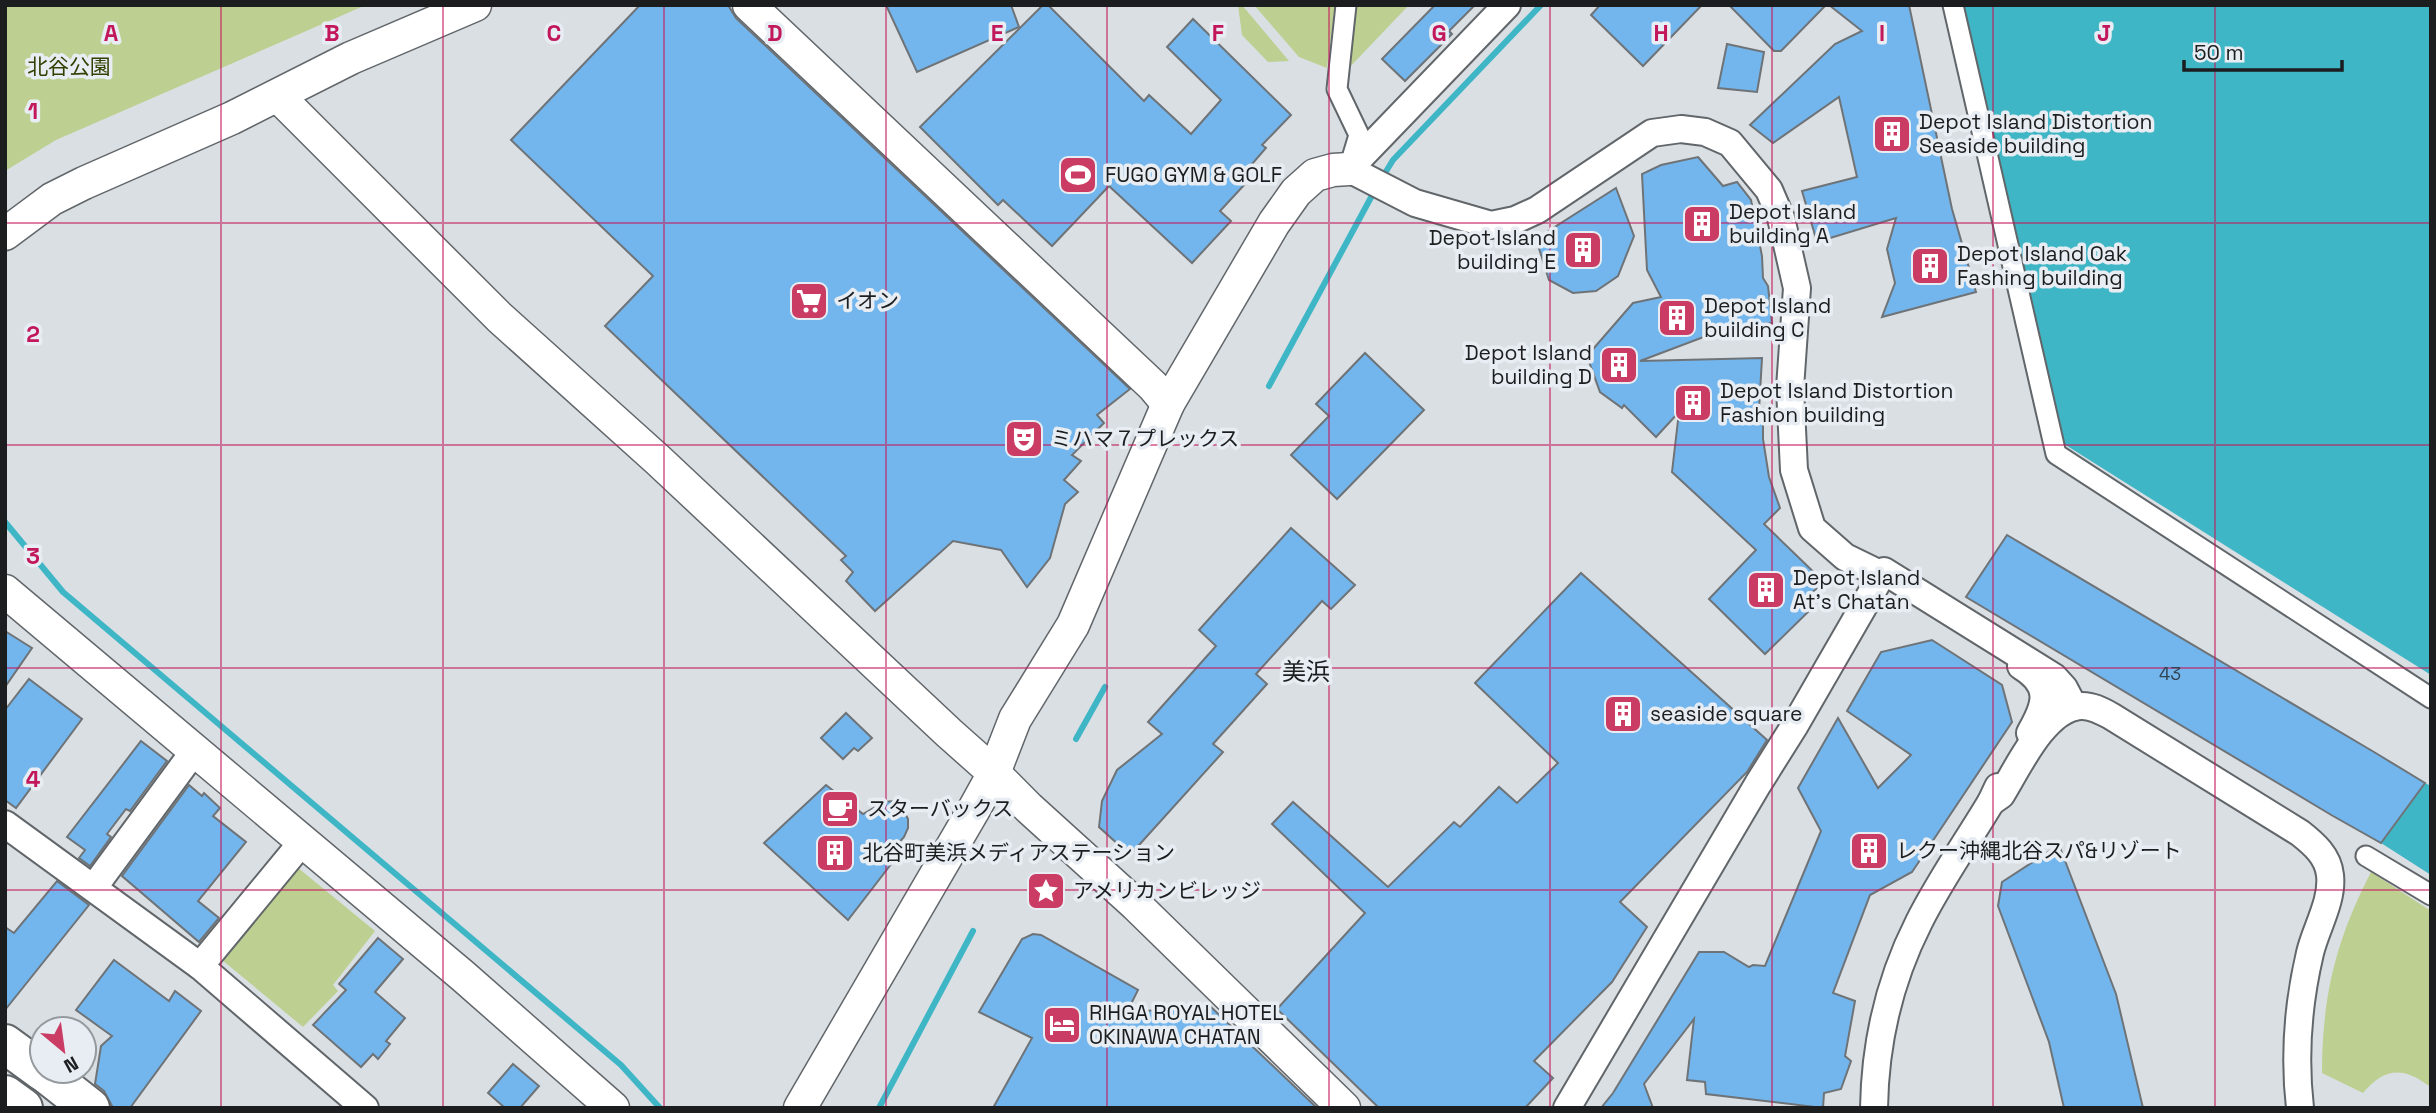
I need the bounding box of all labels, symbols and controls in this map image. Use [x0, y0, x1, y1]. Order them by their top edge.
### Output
text: A [104, 18, 119, 48]
text: B [324, 18, 340, 48]
text: C [547, 18, 561, 48]
text: D [767, 18, 783, 48]
text: E [991, 18, 1003, 48]
text: F [1212, 18, 1224, 48]
text: G [1431, 18, 1447, 48]
text: H [1653, 18, 1669, 48]
text: I [1879, 18, 1885, 48]
text: J [2097, 18, 2111, 48]
scale bar [2184, 28, 2342, 72]
text: 50 m [2194, 39, 2244, 66]
park label: 北谷公園 [27, 53, 111, 80]
text: 1 [28, 96, 38, 126]
place label: Depot Island Distortion Seaside building [1919, 108, 2152, 159]
building icon: Depot Island Distortion Seaside building [1871, 113, 1913, 155]
sports icon: FUGO GYM & GOLF [1057, 154, 1099, 196]
place label: FUGO GYM & GOLF [1105, 161, 1282, 188]
place label: Depot Island building A [1729, 198, 1856, 249]
building icon: Depot Island building A [1681, 203, 1723, 245]
place label: Depot Island building E [1429, 224, 1556, 275]
building icon: Depot Island building E [1562, 229, 1604, 271]
place label: Depot Island Oak Fashing building [1957, 240, 2127, 291]
building icon: Depot Island Oak Fashing building [1909, 245, 1951, 287]
supermarket icon: イオン [788, 280, 830, 322]
place label: イオン [836, 287, 899, 314]
place label: Depot Island building C [1704, 292, 1831, 343]
building icon: Depot Island building C [1656, 297, 1698, 339]
text: 2 [26, 319, 40, 349]
place label: Depot Island building D [1465, 339, 1592, 390]
building icon: Depot Island building D [1598, 344, 1640, 386]
place label: Depot Island Distortion Fashion building [1720, 377, 1953, 428]
building icon: Depot Island Distortion Fashion building [1672, 382, 1714, 424]
theatre icon: ミハマ７プレックス [1003, 418, 1045, 460]
place label: ミハマ７プレックス [1051, 425, 1239, 452]
text: 3 [26, 541, 40, 571]
place label: Depot Island At's Chatan [1793, 564, 1920, 615]
building icon: Depot Island At's Chatan [1745, 569, 1787, 611]
district label: 美浜 [1282, 656, 1330, 687]
house number: 43 [2159, 662, 2181, 685]
building icon: seaside square [1602, 693, 1644, 735]
place label: seaside square [1650, 700, 1803, 727]
text: 4 [26, 764, 41, 794]
cafe icon: スターバックス [819, 788, 861, 830]
place label: スターバックス [867, 795, 1013, 822]
building icon: レクー沖縄北谷スパ&リゾート [1848, 830, 1890, 872]
building icon: 北谷町美浜メディアステーション [814, 832, 856, 874]
place label: レクー沖縄北谷スパ&リゾート [1896, 837, 2182, 864]
place label: 北谷町美浜メディアステーション [862, 839, 1175, 866]
place icon: アメリカンビレッジ [1025, 870, 1067, 912]
place label: アメリカンビレッジ [1073, 877, 1261, 904]
place label: RIHGA ROYAL HOTEL OKINAWA CHATAN [1089, 999, 1284, 1050]
hotel icon: RIHGA ROYAL HOTEL OKINAWA CHATAN [1041, 1004, 1083, 1046]
north arrow [28, 1015, 98, 1085]
text: N [59, 1050, 83, 1078]

